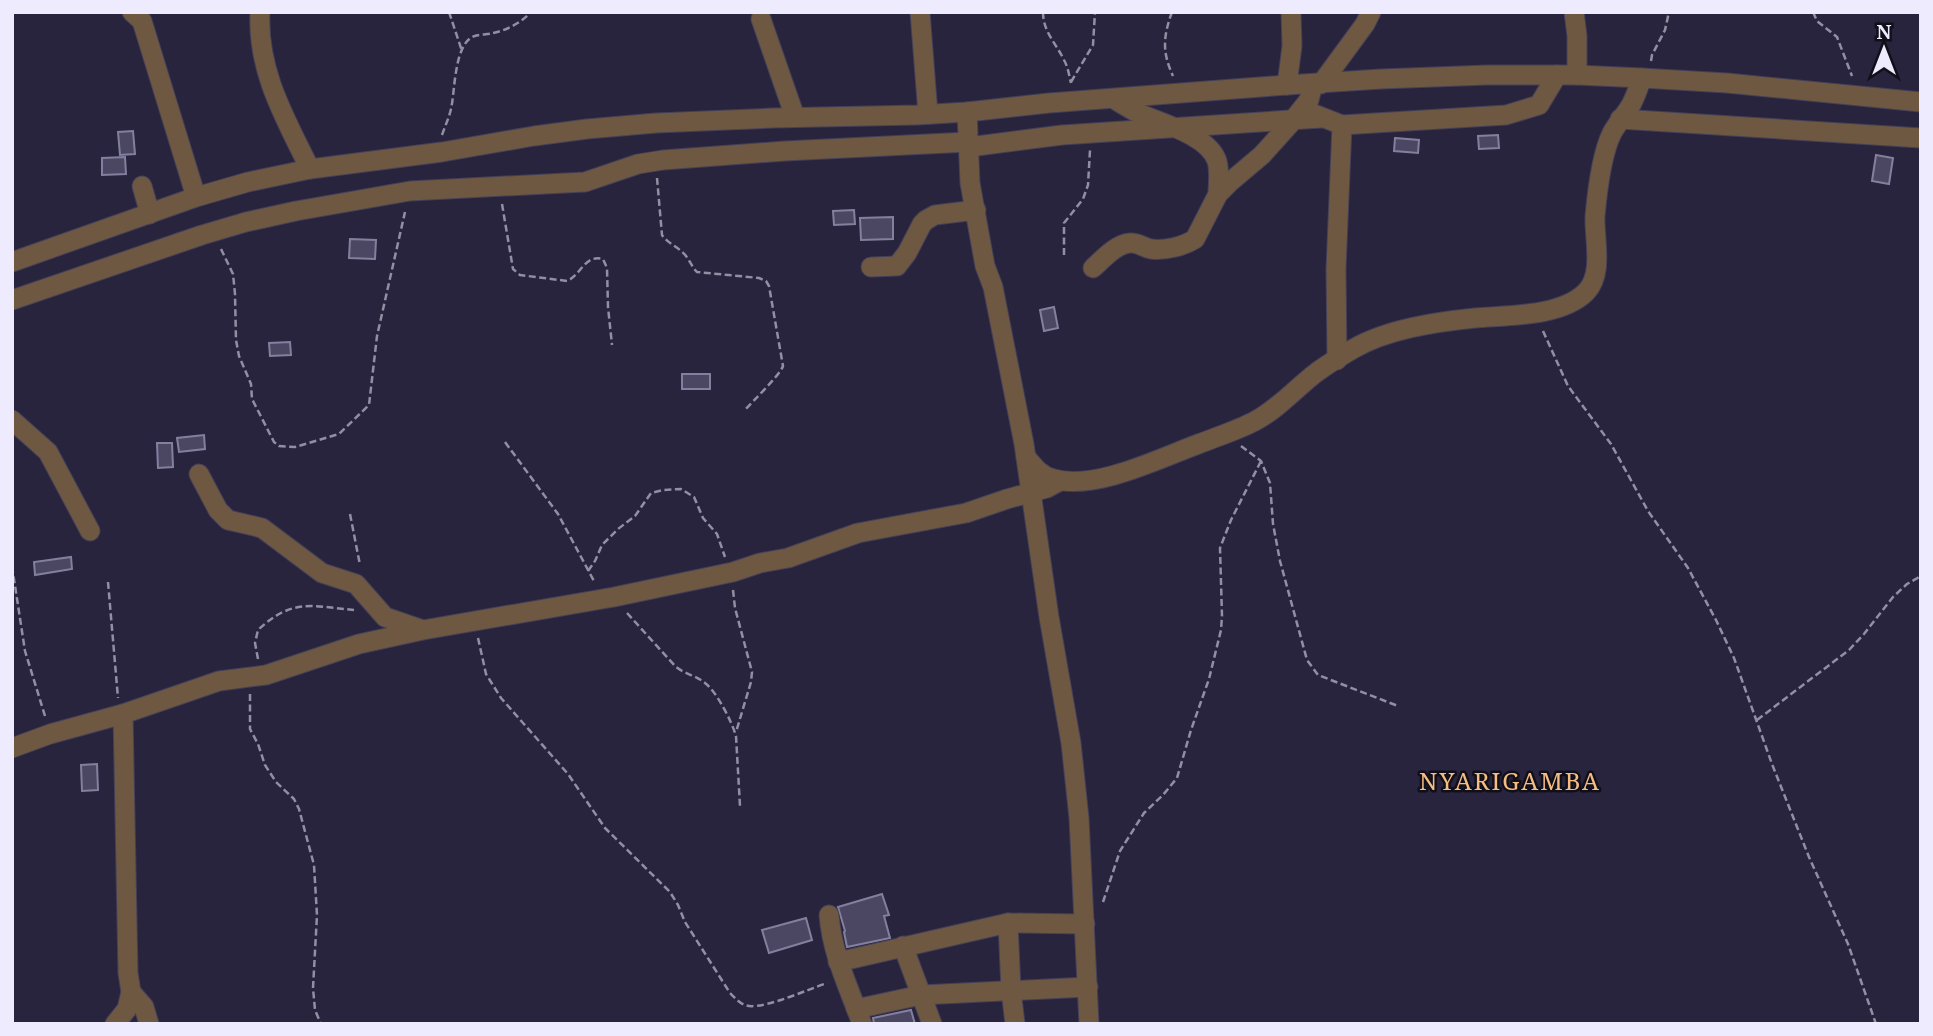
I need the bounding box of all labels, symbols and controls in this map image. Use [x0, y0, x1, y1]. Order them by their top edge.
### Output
north arrow [1849, 14, 1919, 84]
text: N [1877, 19, 1892, 45]
district label: NYARIGAMBA [1419, 764, 1601, 797]

